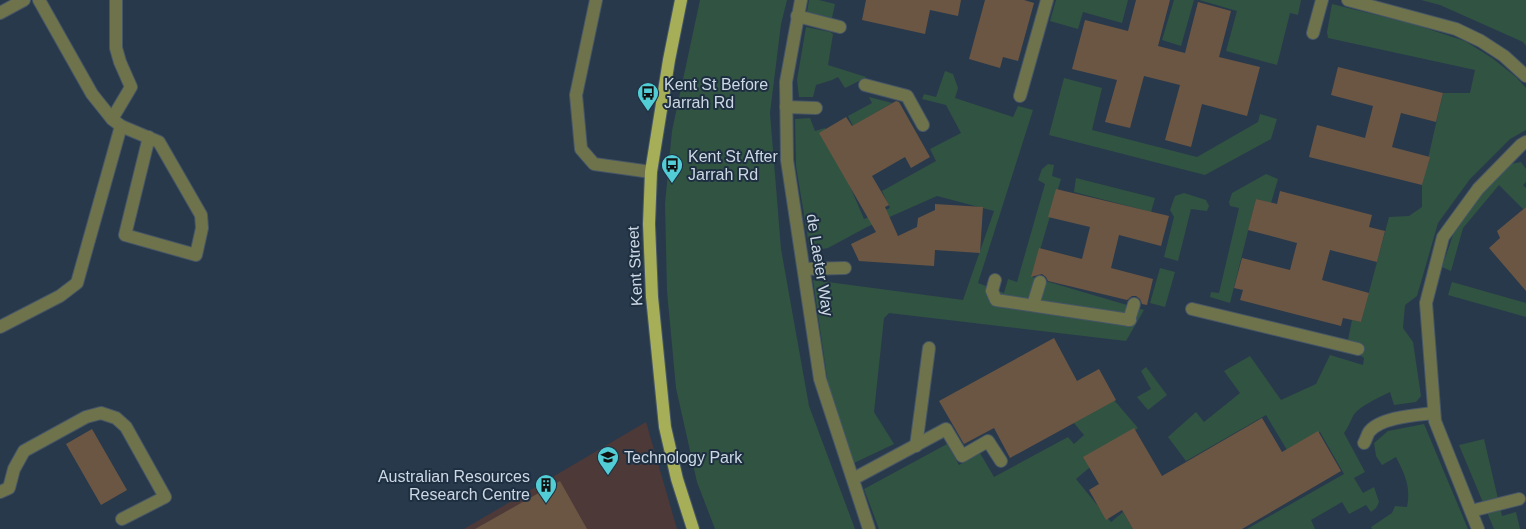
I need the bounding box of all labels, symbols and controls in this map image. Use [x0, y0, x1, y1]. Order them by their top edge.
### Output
place label: Kent St Before Jarrah Rd [664, 76, 768, 111]
bus stop icon: Kent St Before Jarrah Rd [636, 81, 660, 112]
place label: Kent St After Jarrah Rd [688, 148, 779, 183]
bus stop icon: Kent St After Jarrah Rd [660, 153, 684, 184]
street label: de Laeter Way [804, 213, 836, 317]
street label: Kent Street [624, 225, 646, 306]
school or university icon: Technology Park [596, 445, 620, 476]
place label: Technology Park [624, 449, 743, 466]
place label: Australian Resources Research Centre [378, 468, 530, 503]
building icon: Australian Resources Research Centre [534, 473, 558, 504]

